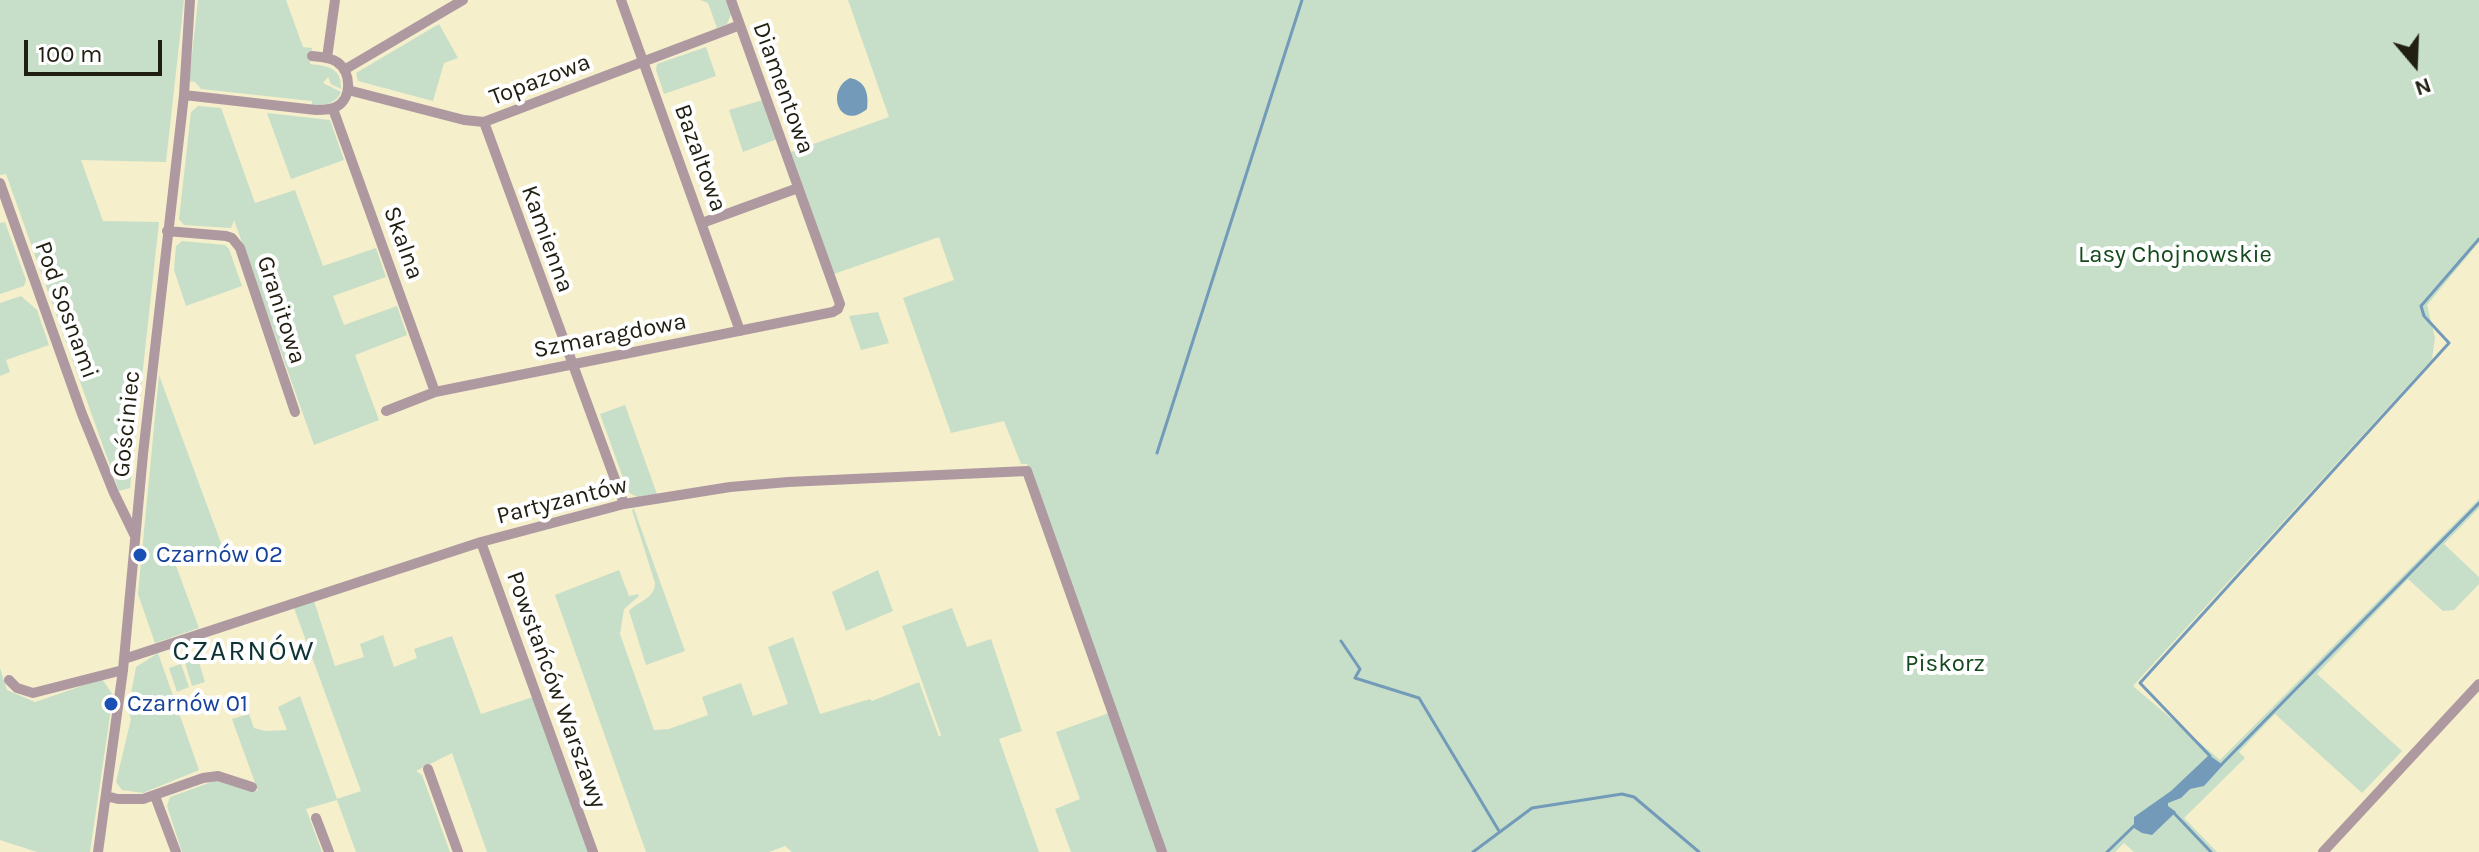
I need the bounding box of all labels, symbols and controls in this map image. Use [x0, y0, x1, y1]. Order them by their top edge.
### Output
street label: Diamentowa [746, 18, 820, 158]
scale bar [28, 24, 166, 74]
north arrow [2375, 24, 2455, 104]
text: 100 m [38, 40, 103, 68]
street label: Topazowa [486, 48, 594, 112]
text: N [2411, 72, 2435, 102]
street label: Bazaltowa [667, 100, 733, 216]
street label: Kamienna [514, 181, 580, 297]
street label: Skalna [377, 203, 429, 283]
street label: Pod Sosnami [28, 237, 104, 383]
park label: Lasy Chojnowskie [2078, 241, 2272, 269]
street label: Granitowa [250, 252, 312, 368]
street label: Szmaragdowa [531, 307, 689, 365]
street label: Gościniec [107, 369, 147, 479]
street label: Partyzantów [494, 471, 630, 531]
place label: Czarnów 02 [156, 541, 283, 569]
marker: Czarnów 02 [131, 546, 149, 564]
street label: Powstańców Warszawy [500, 568, 612, 812]
district label: CZARNÓW [172, 635, 316, 669]
park label: Piskorz [1905, 650, 1985, 678]
place label: Czarnów 01 [127, 690, 248, 718]
marker: Czarnów 01 [102, 695, 120, 713]

